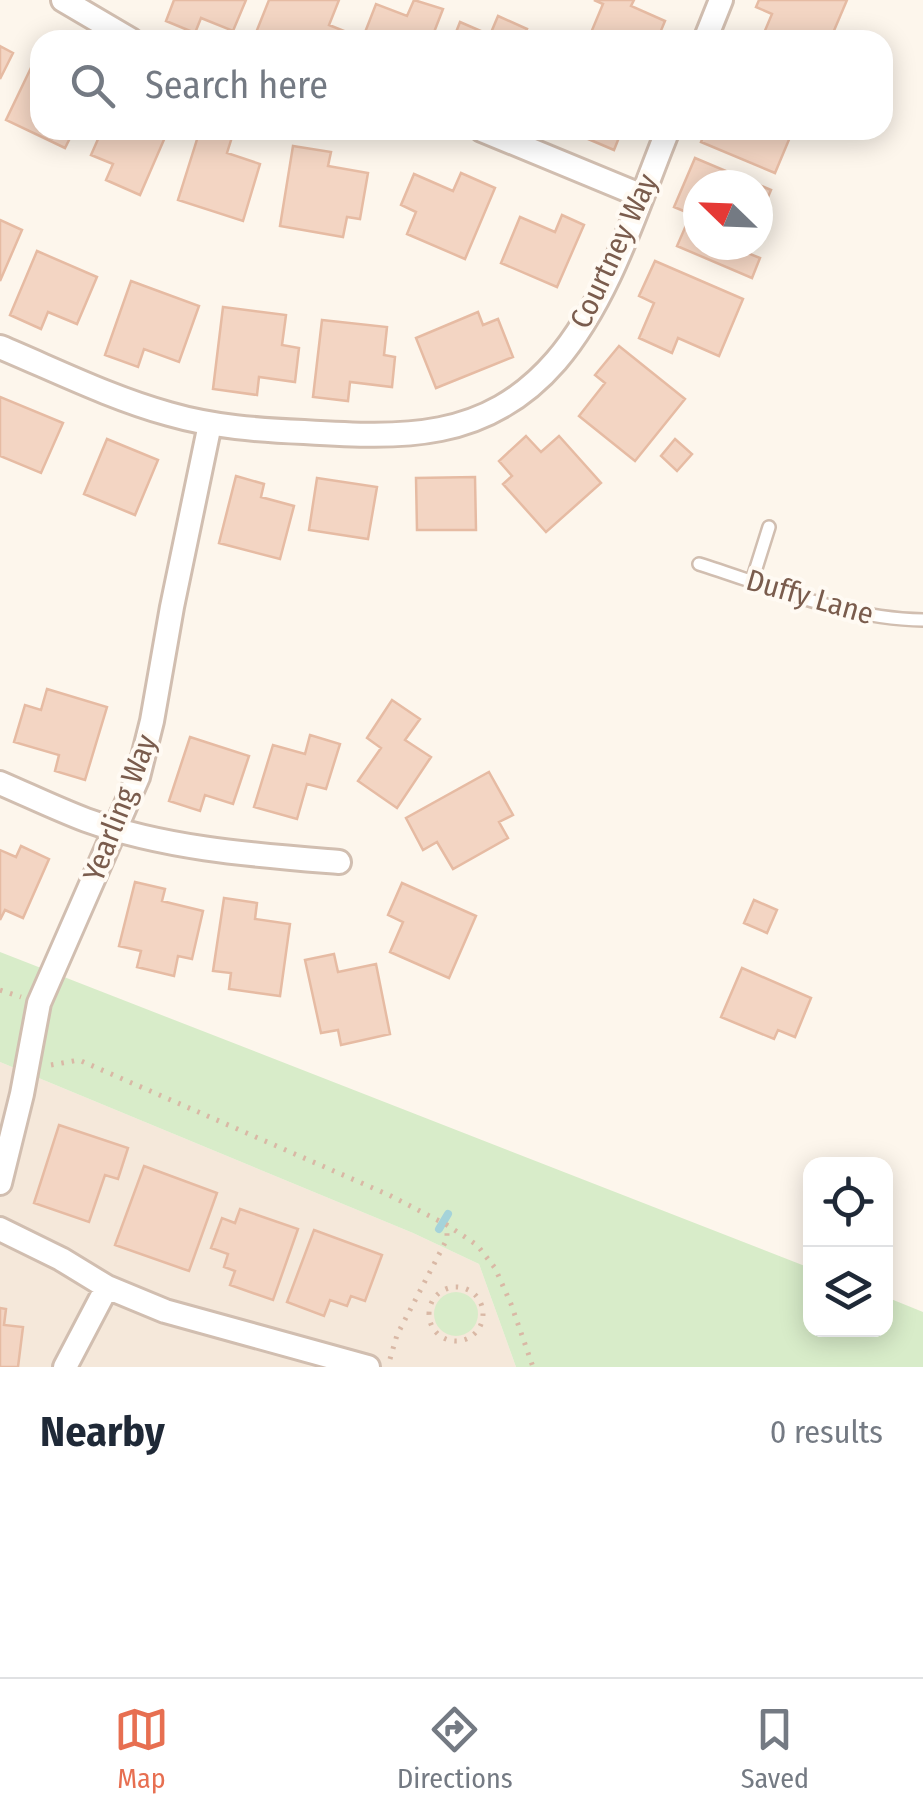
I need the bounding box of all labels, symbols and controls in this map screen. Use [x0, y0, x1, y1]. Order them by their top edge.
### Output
search box [30, 30, 893, 140]
icon: search [65, 58, 120, 113]
text: Search here [145, 62, 328, 108]
street label: Courtney Way [562, 167, 666, 334]
north arrow [683, 170, 773, 260]
street label: Duffy Lane [742, 562, 878, 632]
street label: Yearling Way [76, 729, 165, 887]
map controls [803, 1157, 893, 1337]
button: locate [803, 1157, 893, 1247]
button: layers [803, 1247, 893, 1337]
text: Nearby [40, 1407, 165, 1457]
text: 0 results [770, 1413, 883, 1451]
tab: Map [114, 1702, 169, 1795]
tab: Directions [397, 1702, 513, 1795]
tab: Saved [741, 1702, 809, 1795]

